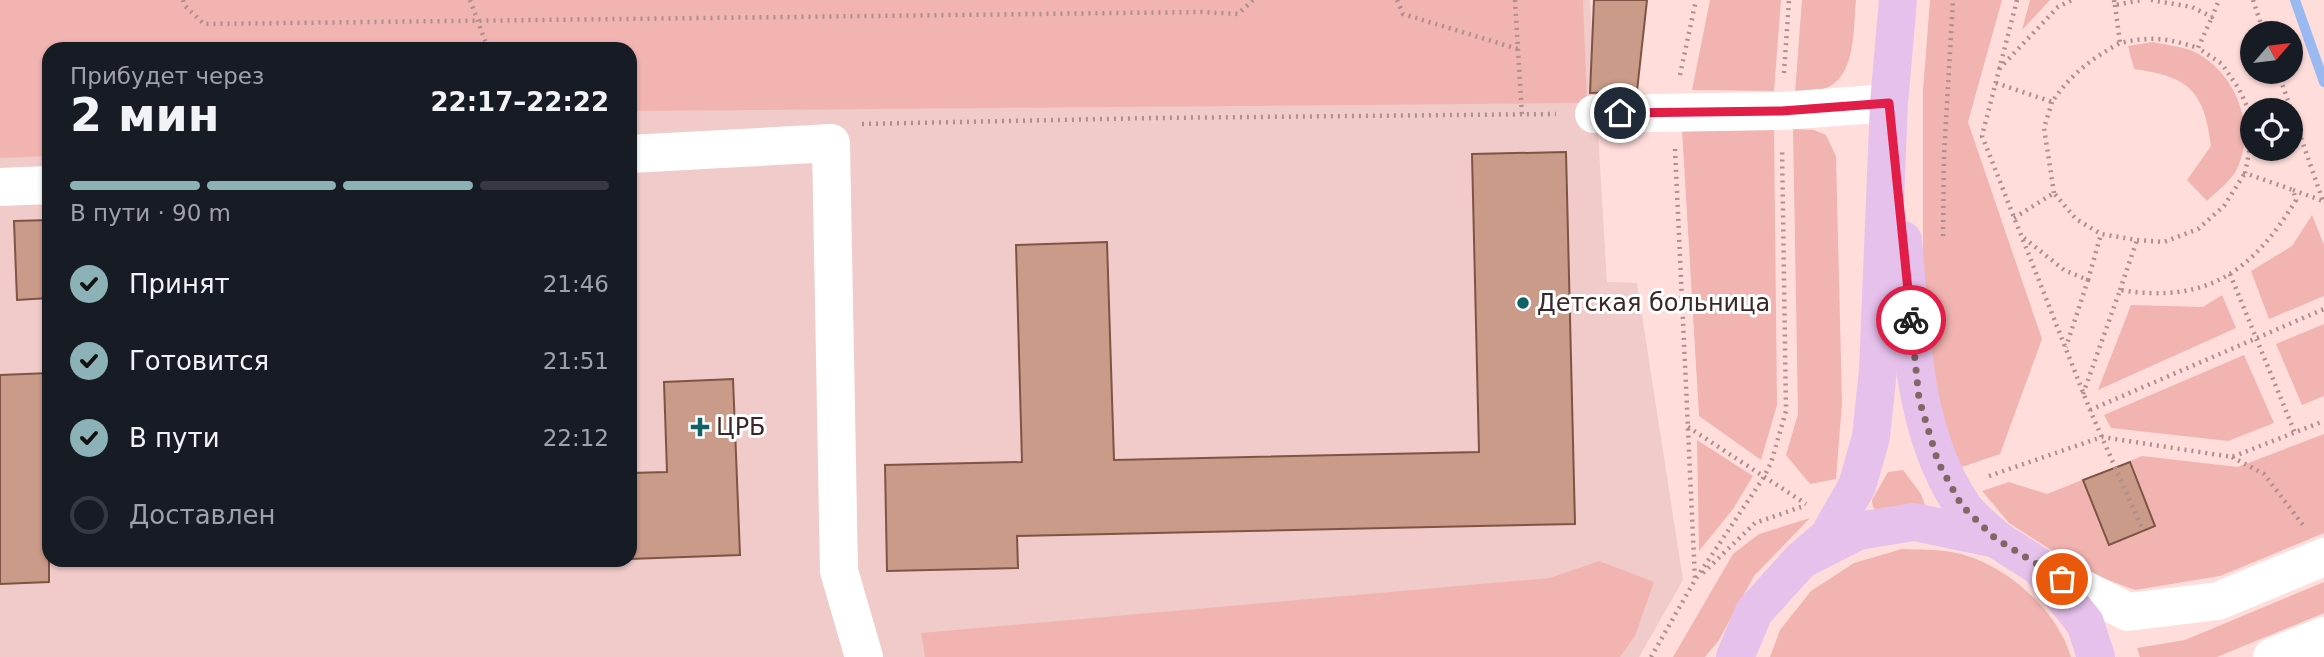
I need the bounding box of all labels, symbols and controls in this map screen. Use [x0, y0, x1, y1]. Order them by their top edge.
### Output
north arrow [2240, 21, 2303, 84]
map controls [2240, 21, 2303, 161]
text: Прибудет через [70, 63, 264, 89]
pin [1590, 83, 1650, 143]
text: 22:17–22:22 [430, 87, 609, 117]
text: 2 мин [70, 88, 220, 142]
icon: home [1601, 94, 1639, 132]
button: locate [2240, 98, 2303, 161]
text: В пути · 90 m [70, 200, 231, 226]
icon: check [70, 265, 108, 303]
text: Принят [129, 269, 230, 299]
text: 21:46 [543, 271, 609, 297]
courier [1876, 285, 1946, 355]
place label: Детская больница [1537, 289, 1770, 317]
marker: Детская больница [1515, 295, 1531, 311]
icon: bike [1892, 301, 1930, 339]
icon: check [70, 342, 108, 380]
text: Готовится [129, 346, 269, 376]
text: 21:51 [543, 348, 609, 374]
place label: ЦРБ [716, 413, 766, 441]
marker: ЦРБ [690, 417, 710, 437]
icon: check [70, 419, 108, 457]
text: В пути [129, 423, 220, 453]
text: 22:12 [543, 425, 609, 451]
text: Доставлен [129, 500, 276, 530]
pin [2032, 549, 2092, 609]
icon: bag [2043, 560, 2081, 598]

